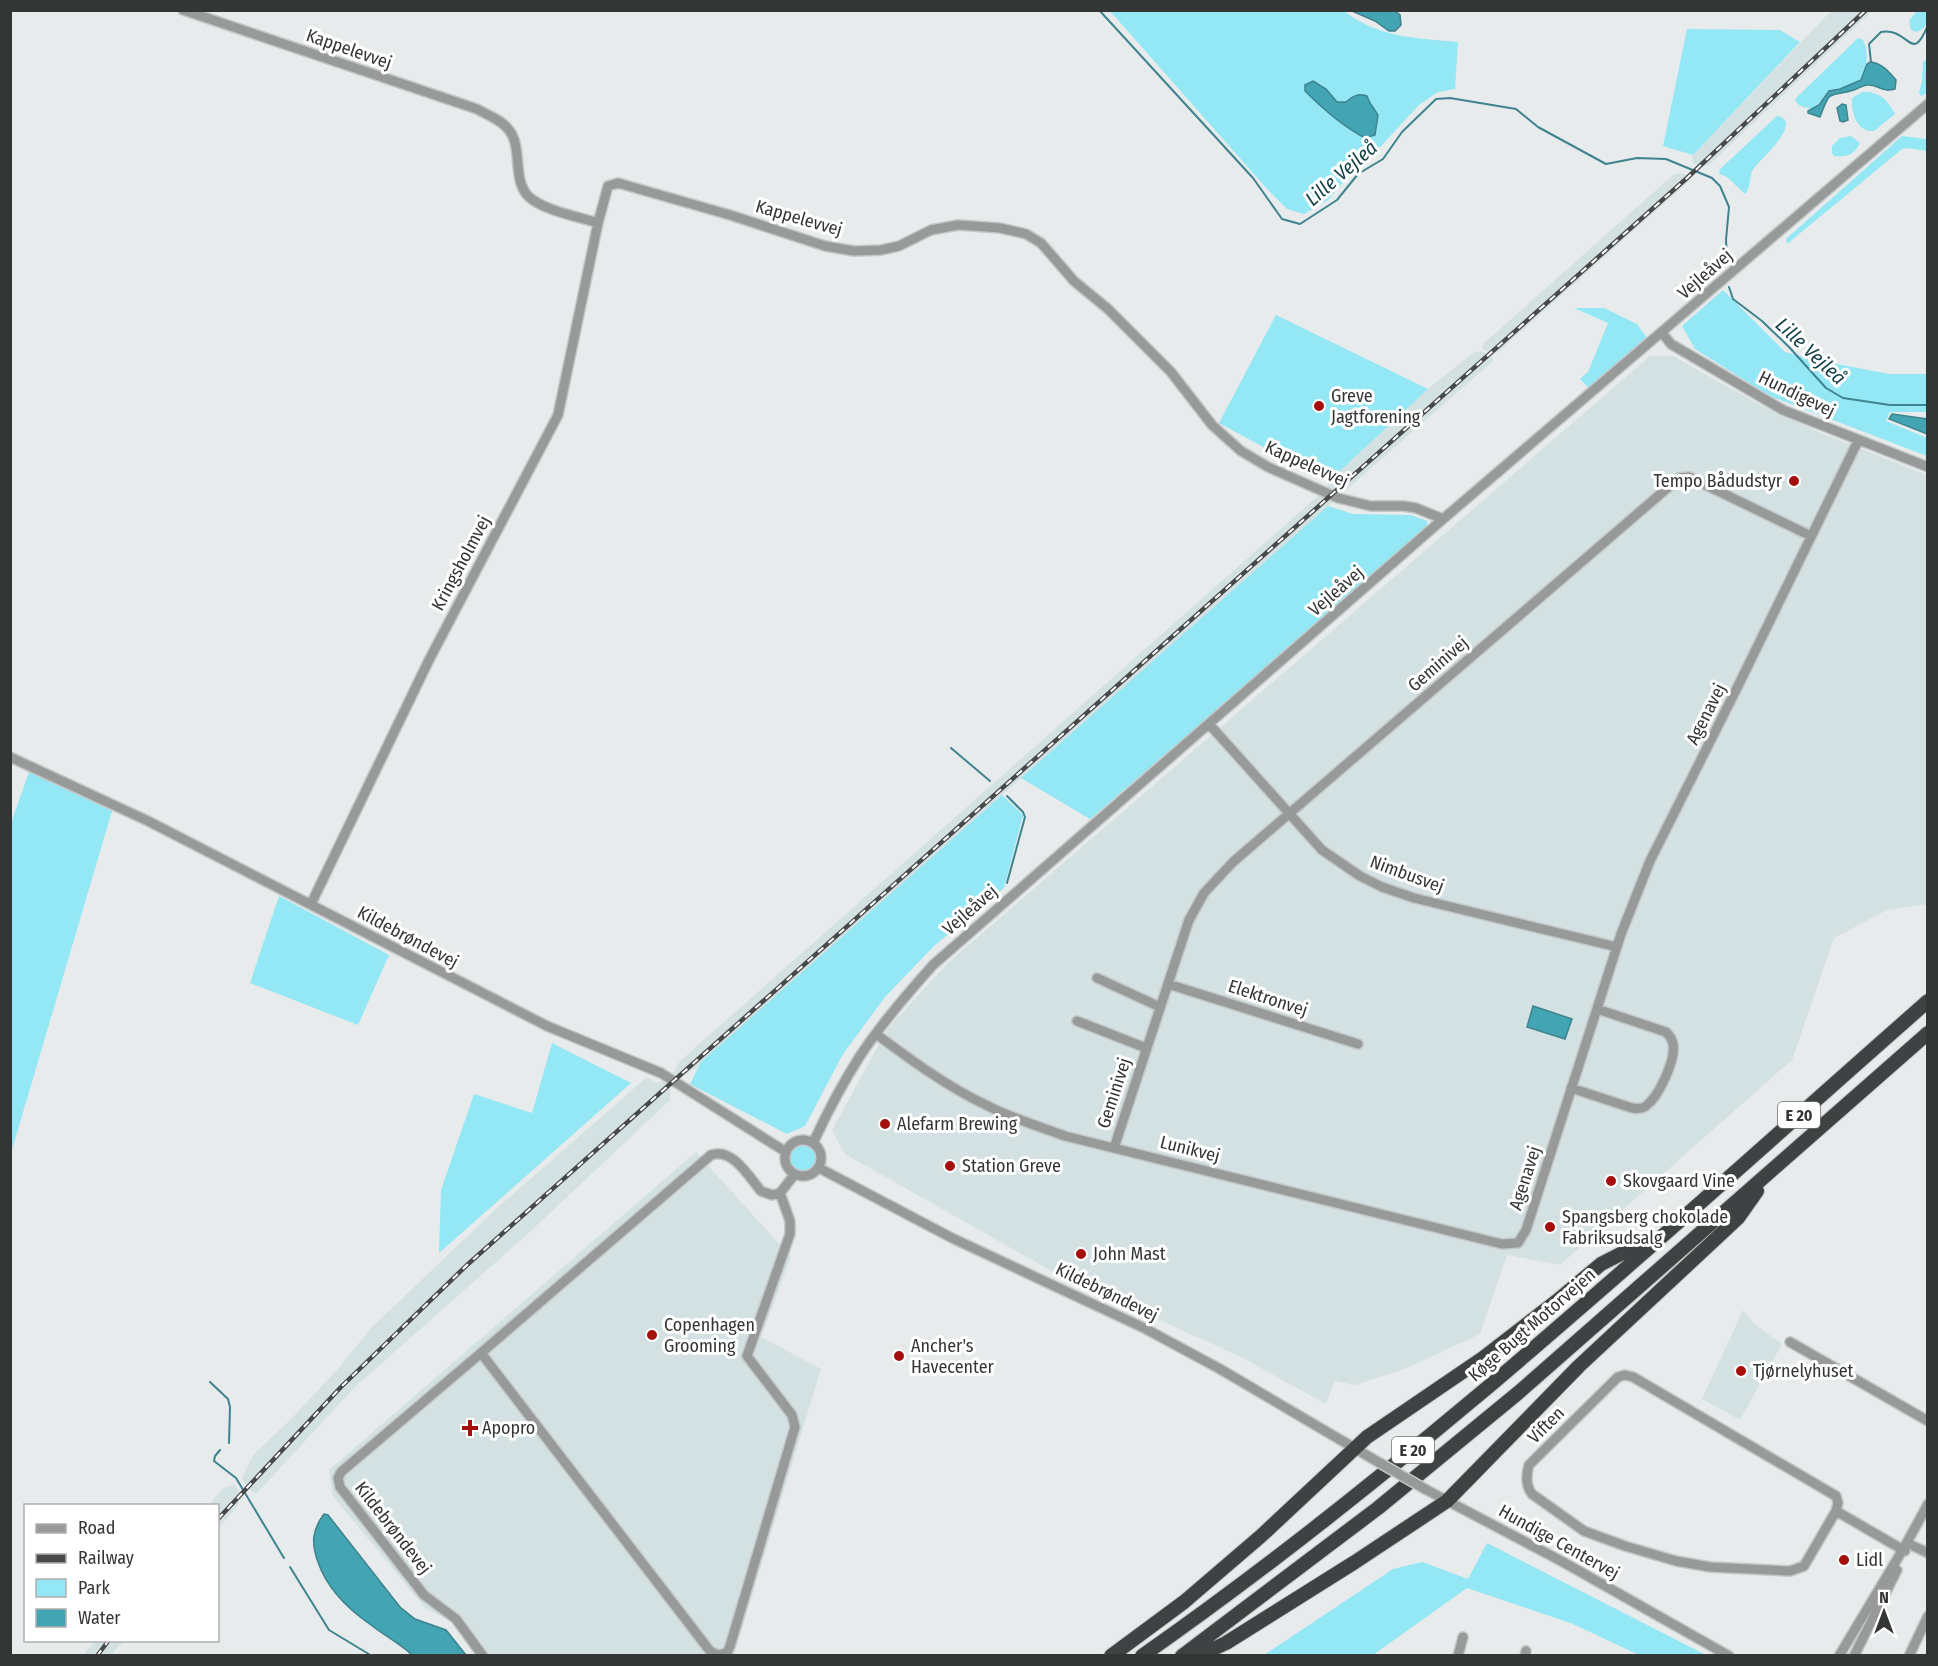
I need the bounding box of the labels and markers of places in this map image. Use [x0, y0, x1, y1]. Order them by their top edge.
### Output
place label: Greve Jagtforening [1331, 385, 1421, 428]
marker: Greve Jagtforening [1312, 399, 1326, 413]
place label: Tempo Bådudstyr [1653, 470, 1783, 492]
marker: Tempo Bådudstyr [1787, 474, 1801, 488]
place label: Alefarm Brewing [897, 1113, 1018, 1135]
marker: Alefarm Brewing [878, 1117, 892, 1131]
place label: Station Greve [962, 1155, 1061, 1177]
marker: Station Greve [943, 1159, 957, 1173]
place label: Skovgaard Vine [1623, 1170, 1735, 1192]
marker: Skovgaard Vine [1604, 1174, 1618, 1188]
place label: Spangsberg chokolade Fabriksudsalg [1562, 1206, 1728, 1249]
marker: Spangsberg chokolade Fabriksudsalg [1543, 1220, 1557, 1234]
place label: John Mast [1093, 1243, 1166, 1265]
marker: John Mast [1074, 1247, 1088, 1261]
place label: Copenhagen Grooming [664, 1314, 755, 1357]
marker: Copenhagen Grooming [645, 1328, 659, 1342]
place label: Ancher's Havecenter [911, 1335, 995, 1378]
marker: Ancher's Havecenter [892, 1349, 906, 1363]
place label: Tjørnelyhuset [1753, 1360, 1854, 1382]
marker: Tjørnelyhuset [1734, 1364, 1748, 1378]
place label: Apopro [482, 1417, 535, 1439]
marker: Apopro [463, 1421, 477, 1435]
place label: Lidl [1856, 1549, 1883, 1571]
marker: Lidl [1837, 1553, 1851, 1567]

